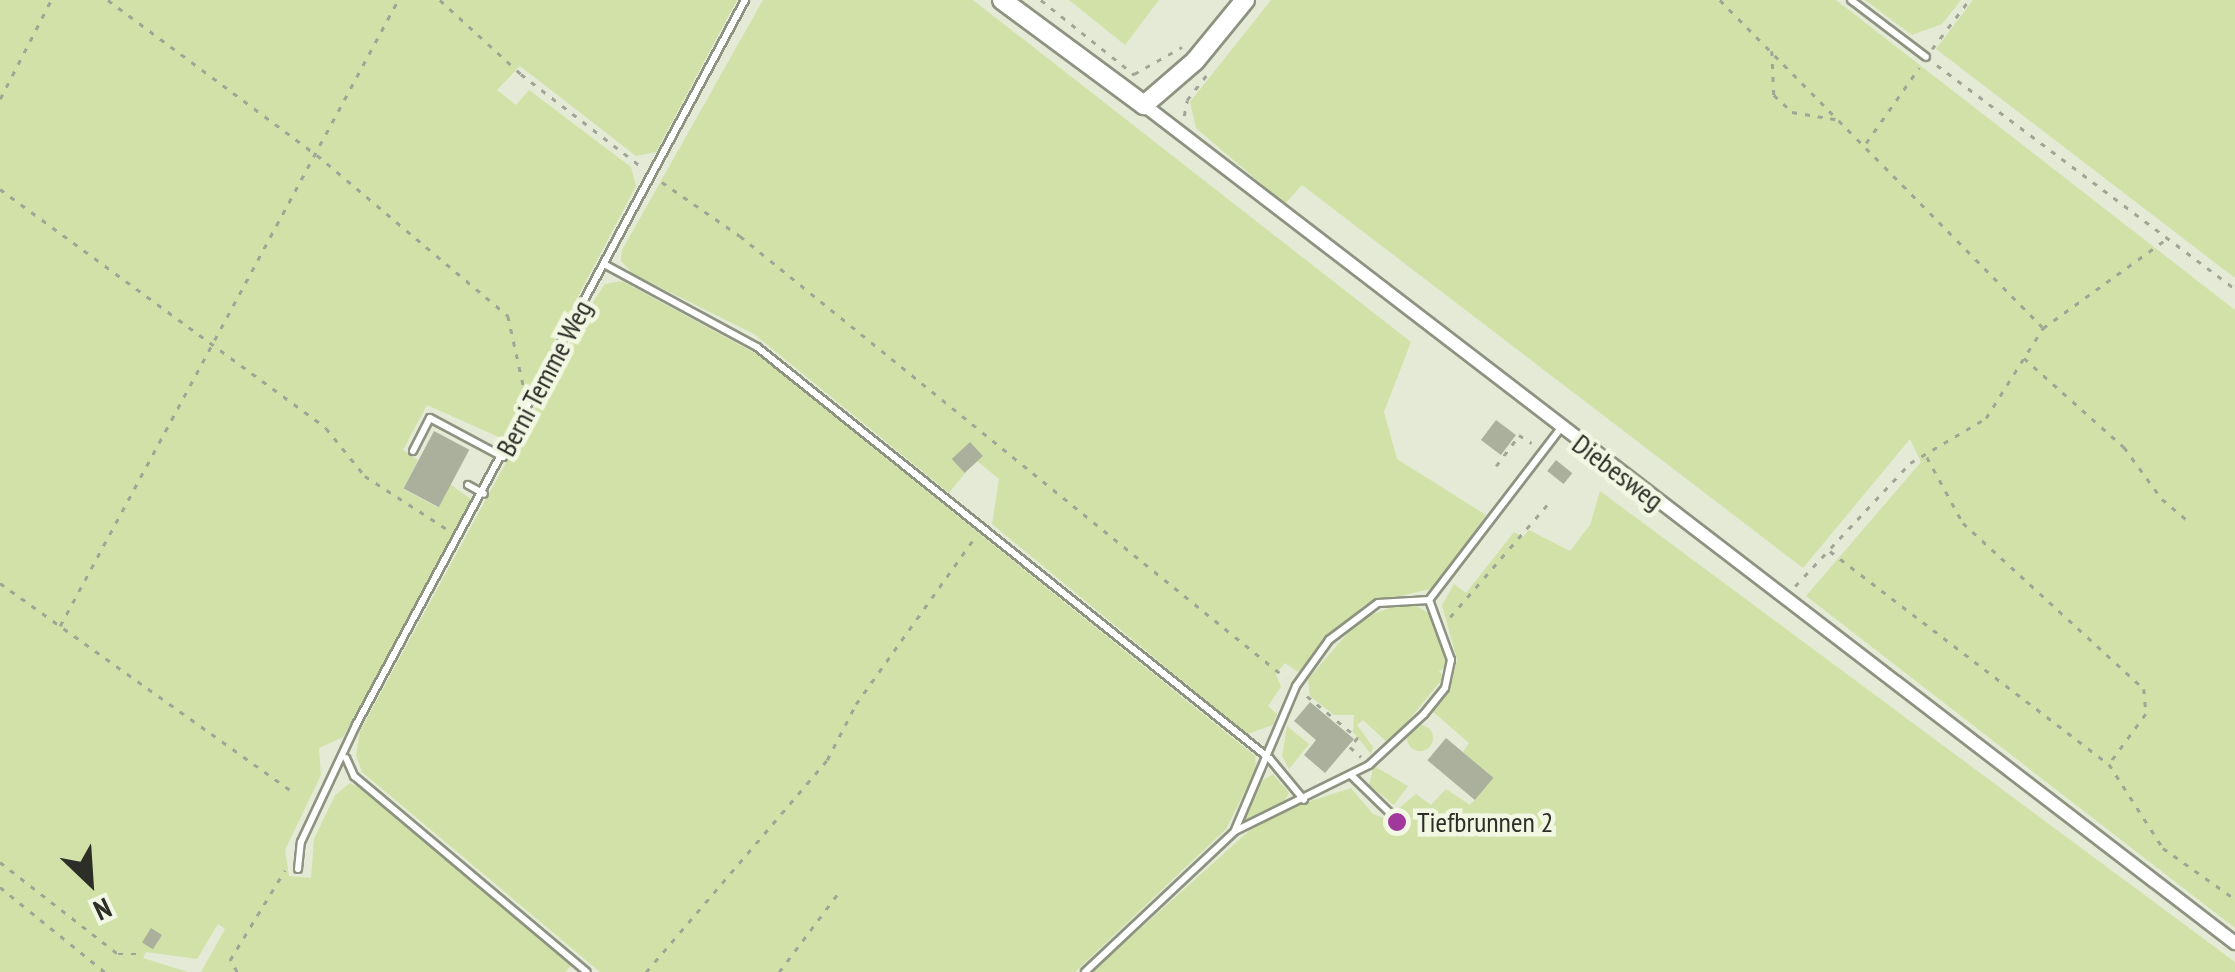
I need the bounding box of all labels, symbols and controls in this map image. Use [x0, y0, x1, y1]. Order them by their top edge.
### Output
street label: Berni Temme Weg [489, 294, 599, 462]
street label: Diebesweg [1566, 427, 1670, 517]
place label: Tiefbrunnen 2 [1417, 805, 1553, 839]
marker: Tiefbrunnen 2 [1386, 811, 1408, 833]
north arrow [40, 832, 140, 932]
text: N [88, 890, 118, 930]

